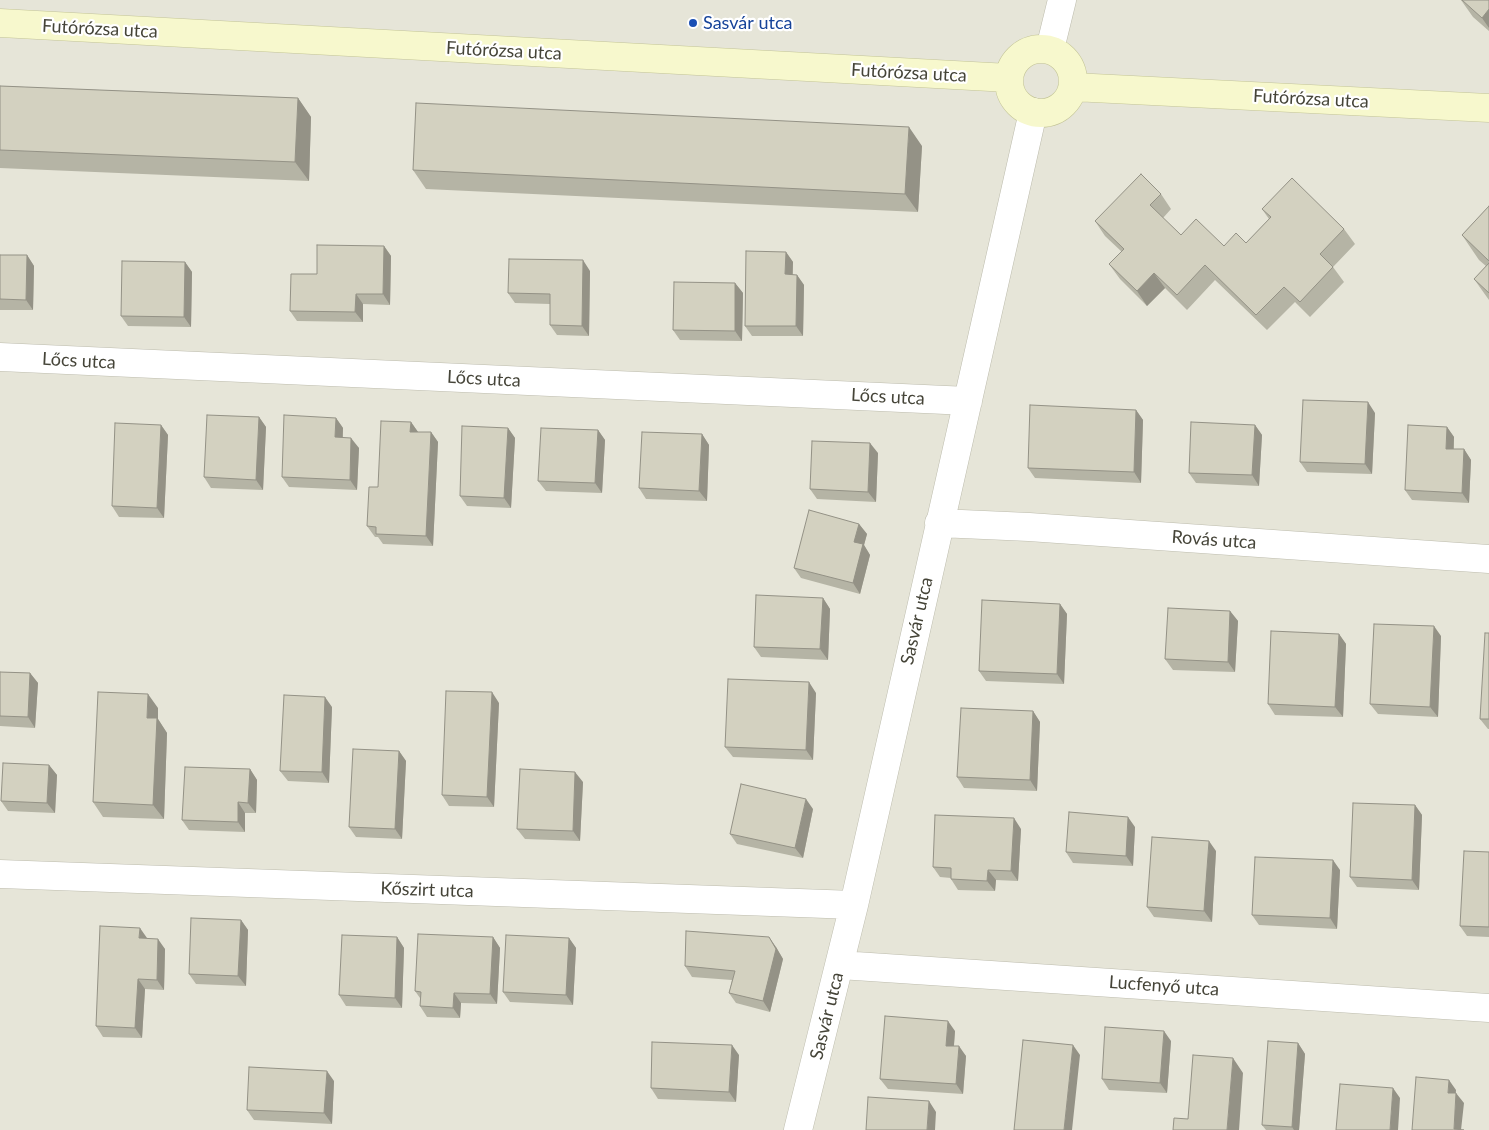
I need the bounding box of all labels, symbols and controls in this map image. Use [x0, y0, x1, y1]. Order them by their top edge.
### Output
place label: Sasvár utca [703, 12, 792, 34]
street label: Futórózsa utca [42, 15, 158, 43]
marker: Sasvár utca [687, 17, 699, 29]
street label: Futórózsa utca [446, 37, 562, 65]
street label: Futórózsa utca [851, 59, 967, 87]
street label: Futórózsa utca [1253, 85, 1369, 113]
street label: Lőcs utca [42, 348, 116, 374]
street label: Lőcs utca [447, 366, 521, 392]
street label: Lőcs utca [851, 384, 925, 410]
street label: Rovás utca [1171, 526, 1257, 554]
street label: Sasvár utca [896, 575, 938, 667]
street label: Kőszirt utca [380, 878, 474, 902]
street label: Sasvár utca [806, 970, 848, 1062]
street label: Lucfenyő utca [1108, 971, 1220, 1001]

